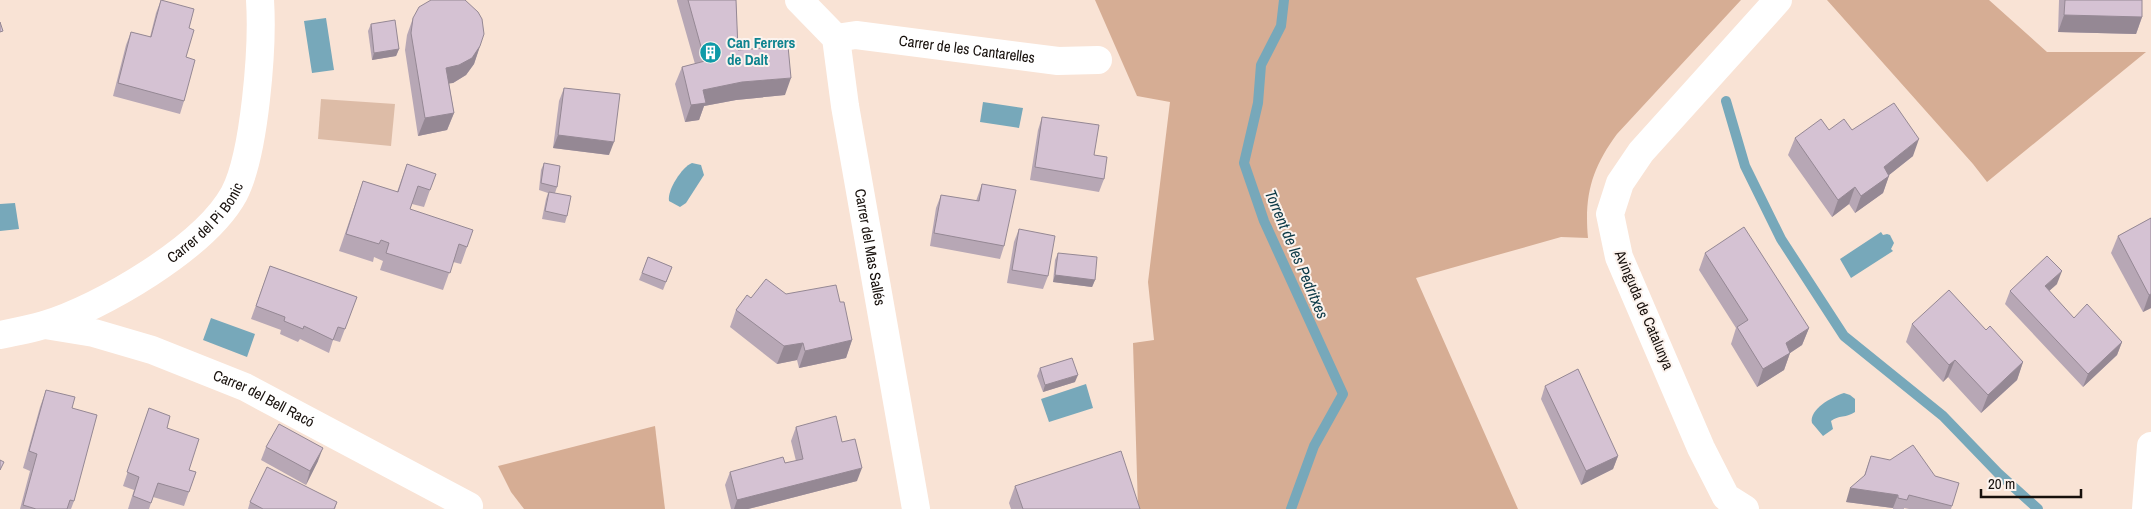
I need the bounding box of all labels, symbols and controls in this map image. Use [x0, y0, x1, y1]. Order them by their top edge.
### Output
street label: Carrer de les Cantarelles [898, 30, 1036, 68]
place label: Can Ferrers de Dalt [727, 32, 796, 70]
building icon: Can Ferrers de Dalt [699, 40, 723, 64]
street label: Carrer del Pi Bonic [162, 179, 248, 268]
water label: Torrent de les Pedritxes [1260, 186, 1334, 322]
street label: Carrer del Mas Sallés [850, 187, 891, 307]
street label: Avinguda de Catalunya [1609, 246, 1679, 373]
street label: Carrer del Bell Racó [210, 364, 319, 432]
scale bar [1981, 466, 2081, 498]
text: 20 m [1988, 473, 2015, 494]

